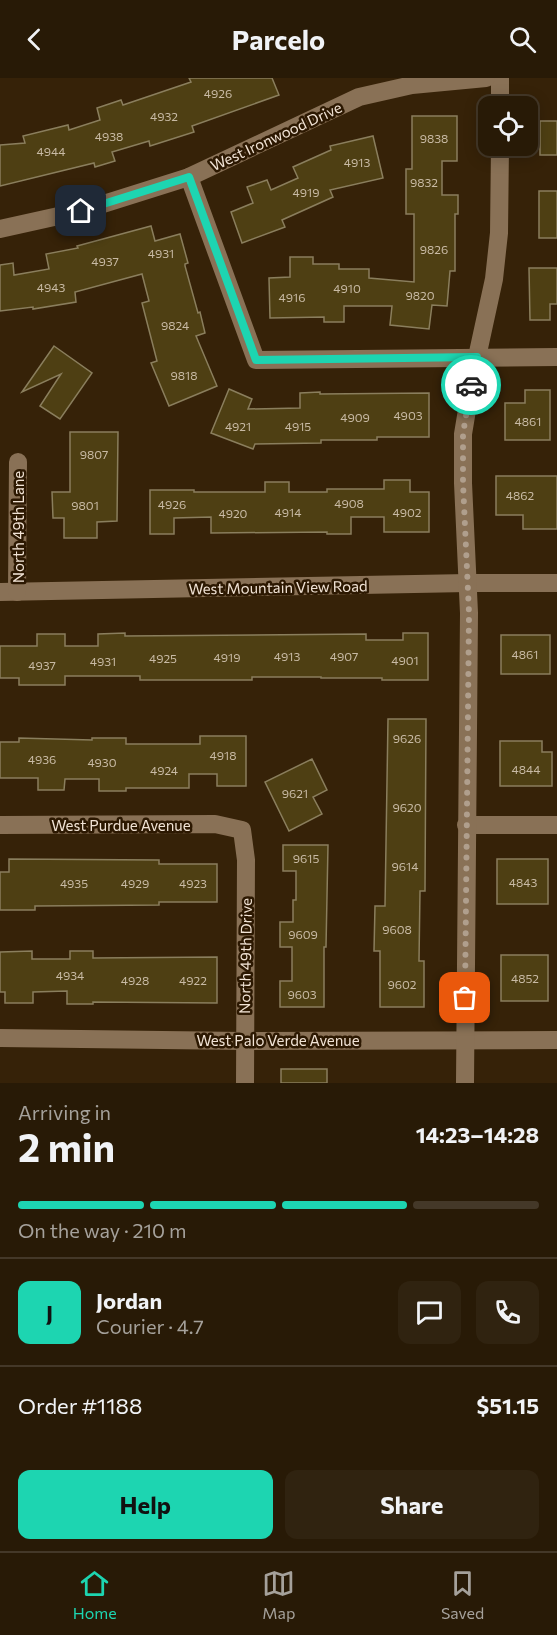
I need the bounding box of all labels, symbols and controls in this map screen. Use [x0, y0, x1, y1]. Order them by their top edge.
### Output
icon: back [18, 23, 51, 56]
text: Parcelo [232, 23, 325, 56]
icon: search [506, 23, 539, 56]
house number: 4926 [204, 86, 232, 100]
map controls [478, 96, 538, 156]
button: locate [478, 96, 538, 156]
street label: West Ironwood Drive [208, 98, 345, 174]
house number: 4932 [150, 109, 178, 123]
house number: 4938 [95, 129, 123, 143]
house number: 9838 [420, 131, 448, 145]
house number: 4944 [37, 144, 65, 158]
house number: 4913 [344, 155, 370, 169]
house number: 9832 [410, 175, 438, 189]
pin [55, 185, 106, 236]
house number: 4919 [293, 185, 319, 199]
icon: home [64, 194, 97, 227]
house number: 9826 [420, 242, 448, 256]
house number: 4931 [148, 246, 174, 260]
house number: 4937 [91, 254, 119, 268]
house number: 4943 [37, 280, 65, 294]
house number: 4910 [333, 281, 361, 295]
house number: 9820 [406, 288, 435, 302]
house number: 4916 [279, 290, 305, 304]
house number: 9824 [161, 318, 189, 332]
courier [441, 355, 501, 415]
house number: 9818 [171, 368, 197, 382]
icon: car [455, 369, 488, 402]
house number: 4903 [393, 408, 423, 422]
house number: 4909 [340, 410, 370, 424]
house number: 4861 [515, 414, 541, 428]
house number: 4921 [225, 419, 251, 433]
house number: 4915 [285, 419, 311, 433]
house number: 9807 [80, 447, 108, 461]
street label: North 49th Lane [9, 471, 27, 583]
house number: 4862 [506, 488, 535, 502]
house number: 4908 [334, 496, 364, 510]
house number: 4926 [158, 497, 186, 511]
house number: 9801 [71, 498, 99, 512]
house number: 4914 [275, 505, 301, 519]
house number: 4902 [393, 505, 422, 519]
house number: 4920 [219, 506, 248, 520]
street label: West Mountain View Road [188, 576, 368, 598]
house number: 4861 [512, 647, 538, 661]
house number: 4913 [274, 649, 300, 663]
house number: 4907 [330, 649, 358, 663]
house number: 4919 [214, 650, 240, 664]
house number: 4925 [149, 651, 177, 665]
house number: 4901 [391, 653, 419, 667]
house number: 4931 [90, 654, 116, 668]
house number: 4937 [28, 658, 56, 672]
house number: 9626 [393, 731, 421, 745]
house number: 4918 [210, 748, 236, 762]
house number: 4936 [28, 752, 56, 766]
house number: 4930 [87, 755, 117, 769]
house number: 4844 [512, 762, 540, 776]
house number: 4924 [150, 763, 178, 777]
house number: 9621 [282, 786, 308, 800]
house number: 9620 [393, 800, 422, 814]
street label: West Purdue Avenue [51, 816, 191, 834]
house number: 9615 [293, 851, 319, 865]
house number: 9614 [392, 859, 418, 873]
house number: 4843 [509, 875, 537, 889]
house number: 4935 [60, 876, 88, 890]
house number: 4929 [121, 876, 149, 890]
house number: 4923 [179, 876, 207, 890]
street label: North 49th Drive [235, 898, 255, 1014]
house number: 9608 [382, 922, 412, 936]
house number: 9609 [288, 927, 318, 941]
house number: 4934 [56, 968, 84, 982]
house number: 4852 [511, 971, 539, 985]
pin [439, 972, 490, 1023]
house number: 4928 [121, 973, 149, 987]
house number: 4922 [179, 973, 207, 987]
house number: 9602 [387, 977, 417, 991]
icon: bag [448, 981, 481, 1014]
house number: 9603 [287, 987, 317, 1001]
street label: West Palo Verde Avenue [196, 1031, 360, 1049]
text: Arriving in [18, 1100, 111, 1124]
text: 14:23–14:28 [416, 1121, 539, 1148]
text: 2 min [18, 1122, 115, 1170]
text: On the way · 210 m [18, 1218, 186, 1242]
button: chat [398, 1281, 461, 1344]
button: phone [476, 1281, 539, 1344]
text: Jordan [96, 1287, 162, 1314]
text: J [46, 1299, 53, 1326]
text: Courier · 4.7 [96, 1314, 204, 1338]
text: Order #1188 [18, 1392, 142, 1419]
text: $51.15 [477, 1392, 539, 1419]
button: Help [18, 1470, 273, 1539]
button: Share [285, 1470, 539, 1539]
tab: Home [73, 1567, 117, 1622]
tab: Map [262, 1567, 295, 1622]
tab: Saved [441, 1567, 484, 1622]

